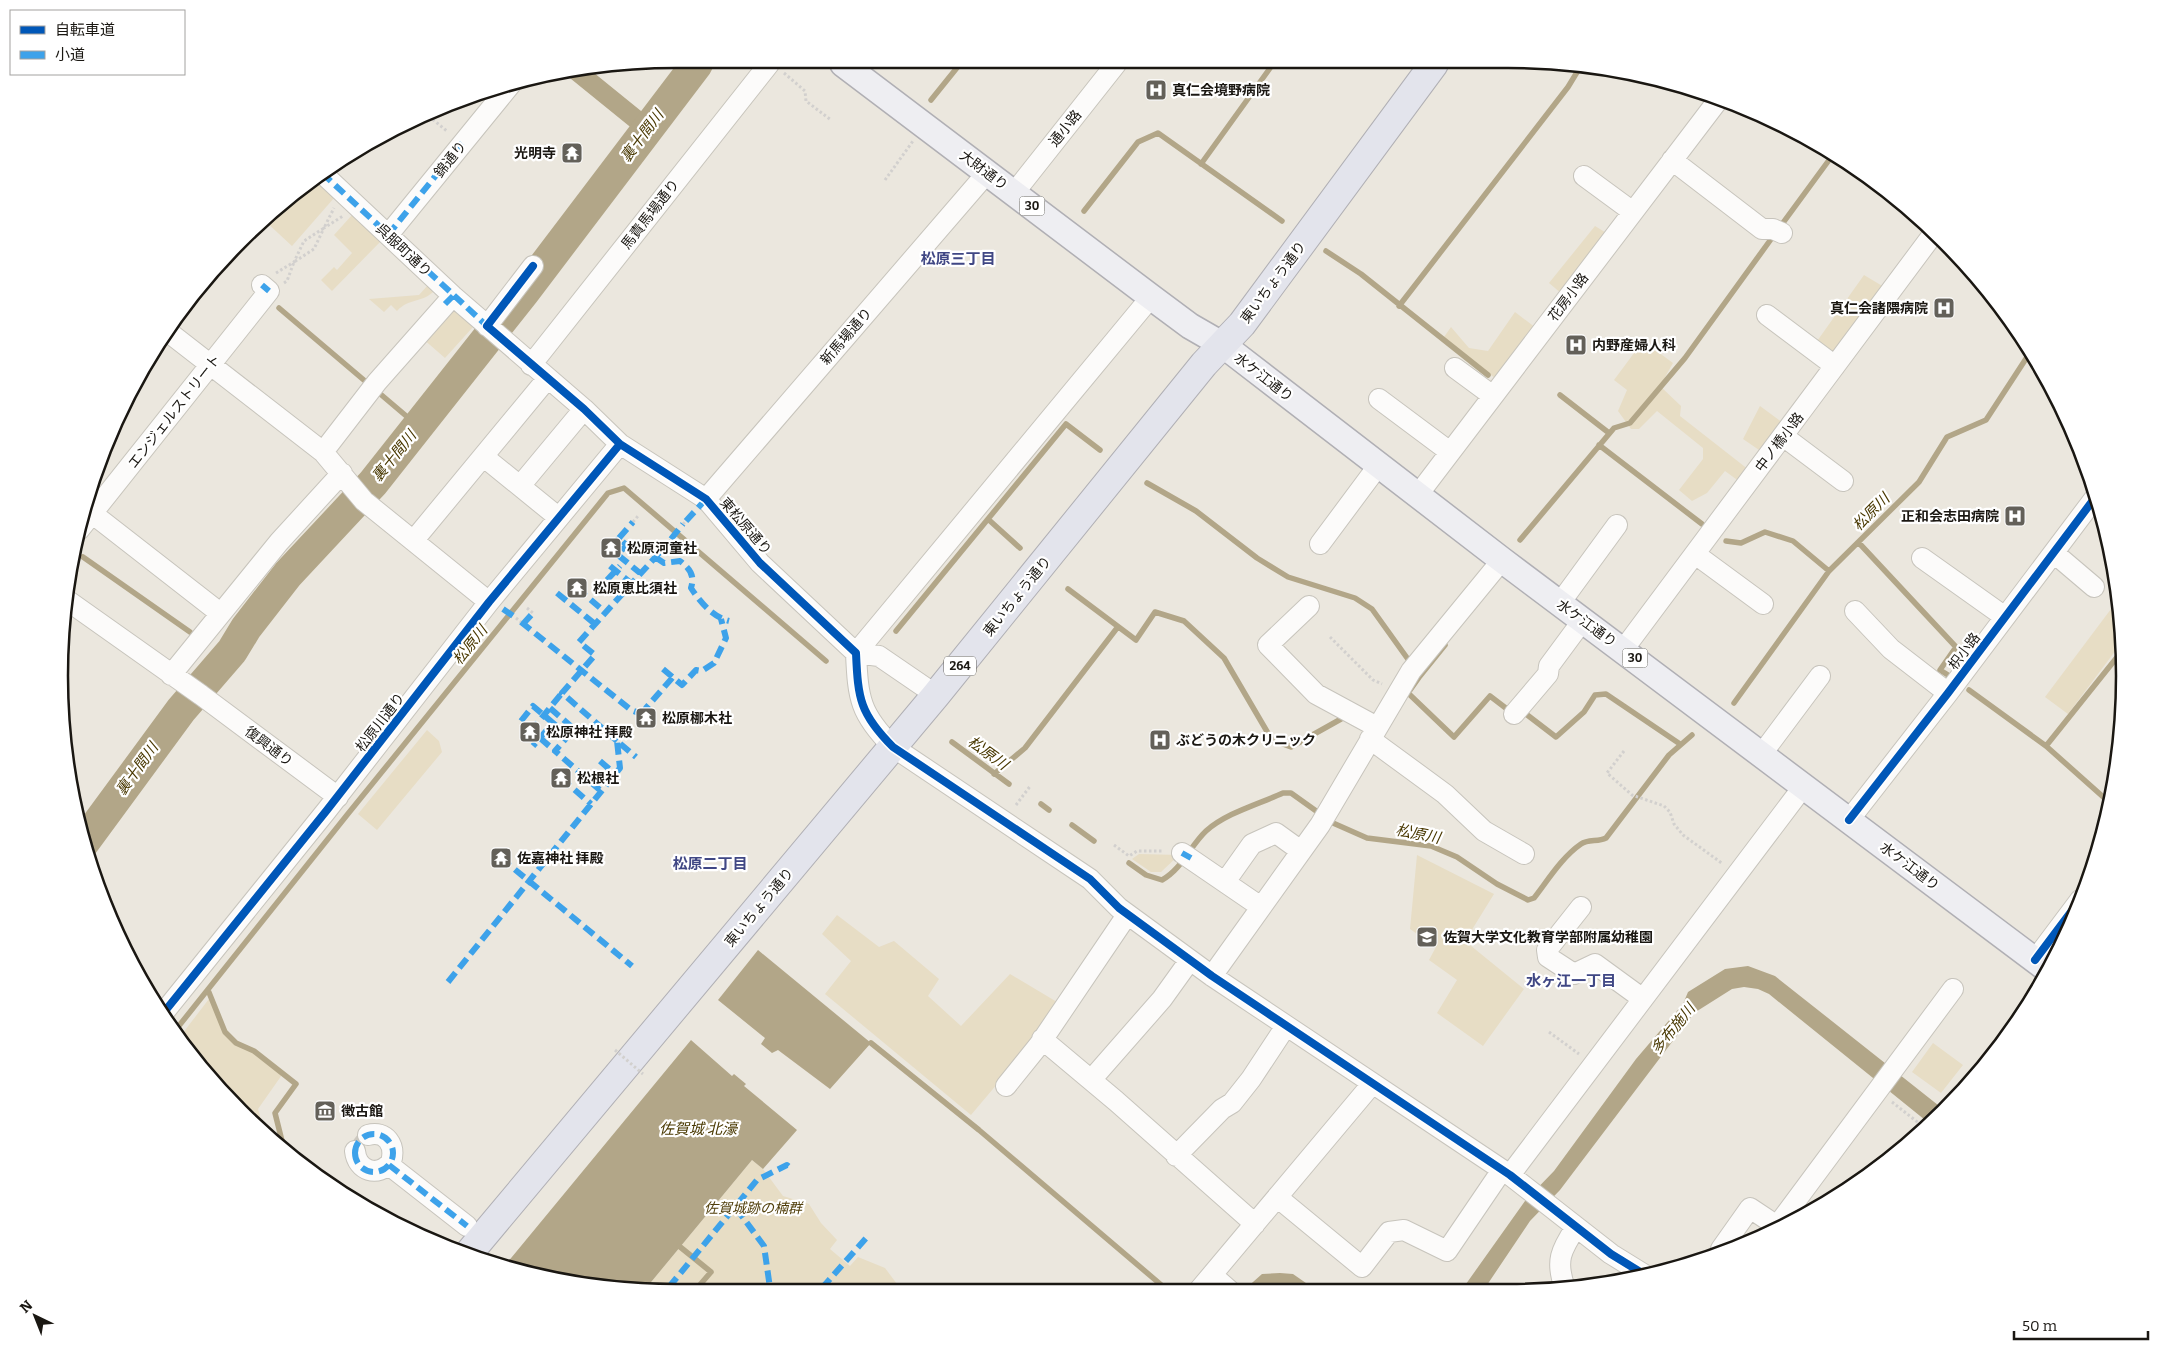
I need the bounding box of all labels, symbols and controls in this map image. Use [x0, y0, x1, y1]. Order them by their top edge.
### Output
legend [10, 10, 185, 75]
text: 自転車道 [55, 21, 115, 39]
text: 小道 [55, 46, 85, 64]
hospital icon: 真仁会境野病院 [1144, 78, 1168, 102]
place label: 真仁会境野病院 [1172, 82, 1270, 99]
water label: 裏十間川 [617, 105, 668, 165]
street label: 通小路 [1046, 107, 1085, 150]
street label: 錦通り [431, 138, 470, 181]
temple icon: 光明寺 [560, 141, 584, 165]
place label: 光明寺 [514, 145, 556, 162]
street label: 大財通り [956, 147, 1011, 194]
street label: 馬責馬場通り [618, 176, 683, 253]
road number: 30 [1020, 197, 1044, 216]
street label: 呉服町通り [372, 220, 435, 280]
street label: 東いちょう通り [1237, 238, 1310, 327]
district label: 松原三丁目 [920, 250, 996, 268]
street label: 花房小路 [1545, 270, 1592, 325]
hospital icon: 真仁会諸隈病院 [1932, 296, 1956, 320]
place label: 真仁会諸隈病院 [1830, 300, 1928, 317]
street label: 新馬場通り [817, 304, 876, 368]
hospital icon: 内野産婦人科 [1564, 333, 1588, 357]
place label: 内野産婦人科 [1592, 337, 1676, 354]
street label: 水ケ江通り [1231, 349, 1297, 406]
street label: エンジェルストリート [125, 351, 224, 472]
street label: 中ノ橋小路 [1752, 409, 1807, 475]
water label: 裏十間川 [368, 425, 421, 485]
water label: 松原川 [1849, 488, 1895, 534]
street label: 東松原通り [716, 494, 775, 558]
hospital icon: 正和会志田病院 [2003, 504, 2027, 528]
place label: 正和会志田病院 [1901, 508, 1999, 525]
temple icon: 松原河童社 [599, 536, 623, 560]
place label: 松原河童社 [627, 540, 697, 557]
street label: 東いちょう通り [980, 553, 1055, 640]
temple icon: 松原恵比須社 [565, 576, 589, 600]
place label: 松原恵比須社 [593, 580, 677, 597]
street label: 水ケ江通り [1553, 596, 1620, 651]
water label: 松原川 [449, 620, 492, 668]
street label: 枳小路 [1945, 629, 1984, 673]
road number: 30 [1622, 648, 1648, 668]
road number: 264 [944, 656, 976, 676]
street label: 松原川通り [352, 689, 409, 755]
temple icon: 松原梛木社 [634, 706, 658, 730]
place label: 松原梛木社 [662, 710, 732, 727]
temple icon: 松原神社 拝殿 [518, 720, 542, 744]
street label: 復興通り [241, 723, 296, 770]
place label: 松原神社 拝殿 [546, 724, 633, 741]
hospital icon: ぶどうの木クリニック [1148, 728, 1172, 752]
water label: 松原川 [965, 732, 1013, 775]
place label: ぶどうの木クリニック [1176, 732, 1316, 749]
water label: 裏十間川 [112, 738, 163, 799]
temple icon: 松根社 [549, 766, 573, 790]
place label: 松根社 [577, 770, 619, 787]
water label: 松原川 [1394, 821, 1444, 848]
street label: 水ケ江通り [1877, 839, 1943, 894]
temple icon: 佐嘉神社 拝殿 [489, 846, 513, 870]
place label: 佐嘉神社 拝殿 [517, 850, 604, 867]
district label: 松原二丁目 [672, 855, 748, 873]
street label: 東いちょう通り [721, 864, 797, 950]
school or university icon: 佐賀大学文化教育学部附属幼稚園 [1415, 925, 1439, 949]
place label: 佐賀大学文化教育学部附属幼稚園 [1443, 929, 1653, 946]
district label: 水ヶ江一丁目 [1526, 972, 1616, 990]
water label: 多布施川 [1647, 998, 1700, 1058]
museum icon: 徴古館 [313, 1099, 337, 1123]
place label: 徴古館 [341, 1103, 383, 1120]
water label: 佐賀城 北濠 [659, 1120, 740, 1138]
park label: 佐賀城跡の楠群 [704, 1200, 804, 1217]
north arrow [10, 1291, 60, 1341]
text: N [17, 1297, 36, 1317]
scale bar [2014, 1308, 2148, 1340]
text: 50 m [2022, 1317, 2058, 1335]

